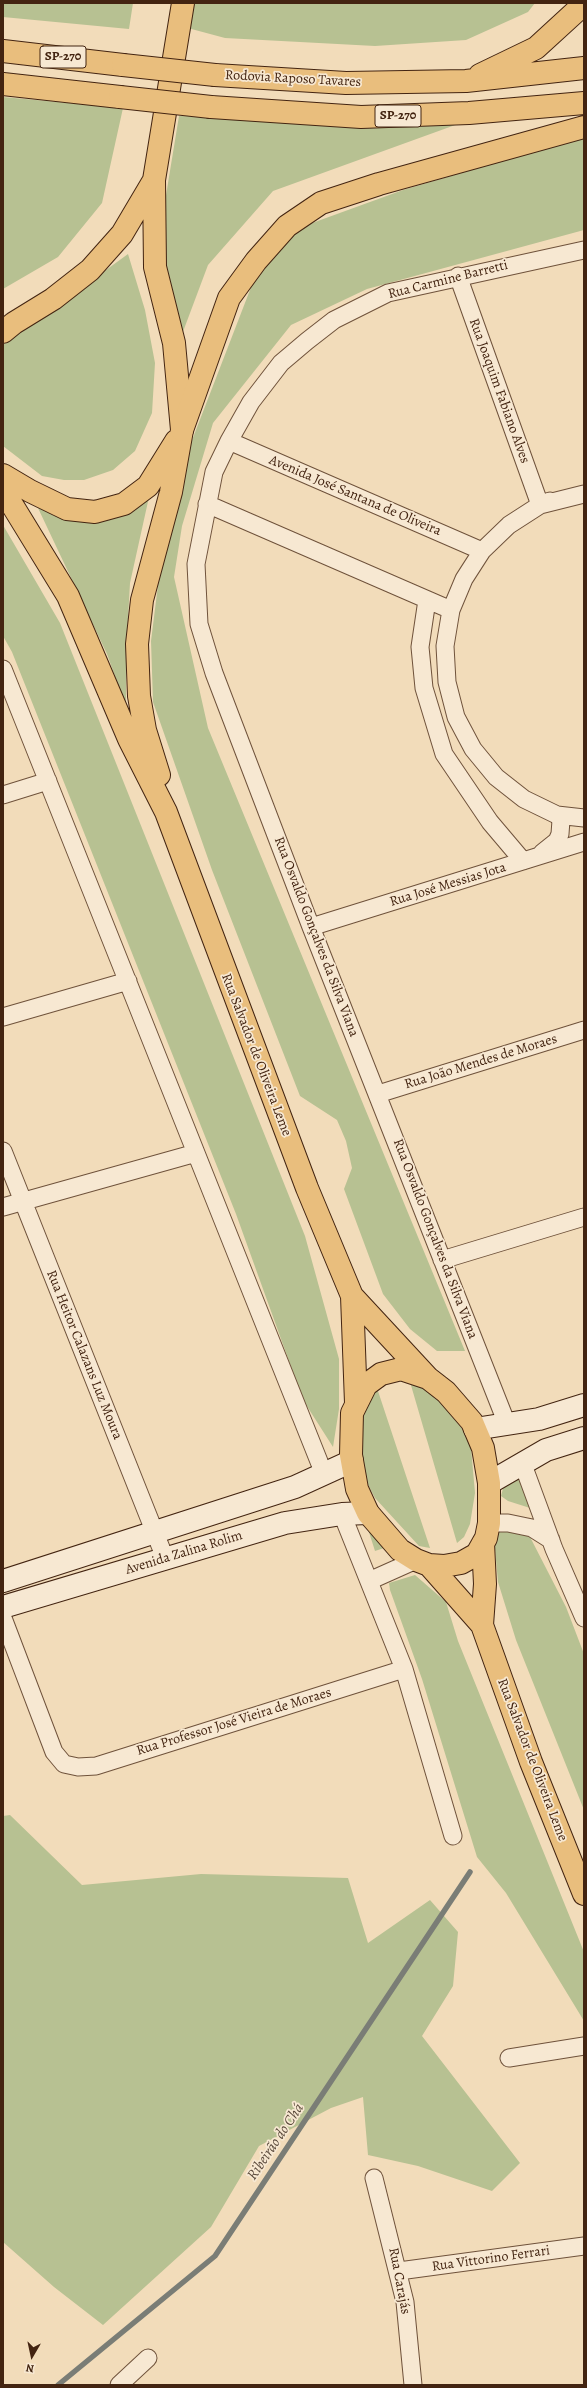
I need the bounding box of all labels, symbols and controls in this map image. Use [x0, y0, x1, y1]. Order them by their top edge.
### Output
road number: SP-270 [40, 46, 86, 68]
street label: Rodovia Raposo Tavares [225, 67, 361, 91]
road number: SP-270 [375, 105, 421, 127]
street label: Rua Carmine Barretti [386, 257, 510, 303]
street label: Rua Joaquim Fabiano Alves [465, 316, 533, 466]
street label: Avenida José Santana de Oliveira [266, 452, 444, 540]
street label: Rua Osvaldo Gonçalves da Silva Viana [270, 835, 362, 1039]
street label: Rua José Messias Jota [388, 859, 508, 911]
street label: Rua Salvador de Oliveira Leme [217, 971, 295, 1139]
street label: Rua João Mendes de Moraes [403, 1031, 559, 1093]
street label: Rua Osvaldo Gonçalves da Silva Viana [389, 1137, 481, 1341]
street label: Rua Heitor Calazans Luz Moura [42, 1268, 126, 1442]
street label: Avenida Zalina Rolim [123, 1527, 245, 1579]
street label: Rua Salvador de Oliveira Leme [493, 1676, 571, 1844]
street label: Rua Professor José Vieira de Moraes [135, 1684, 333, 1760]
water label: Ribeirão do Chá [244, 2100, 308, 2184]
street label: Rua Vittorino Ferrari [431, 2242, 551, 2276]
street label: Rua Carajás [384, 2246, 414, 2316]
north arrow [12, 2336, 52, 2376]
text: N [25, 2360, 35, 2376]

